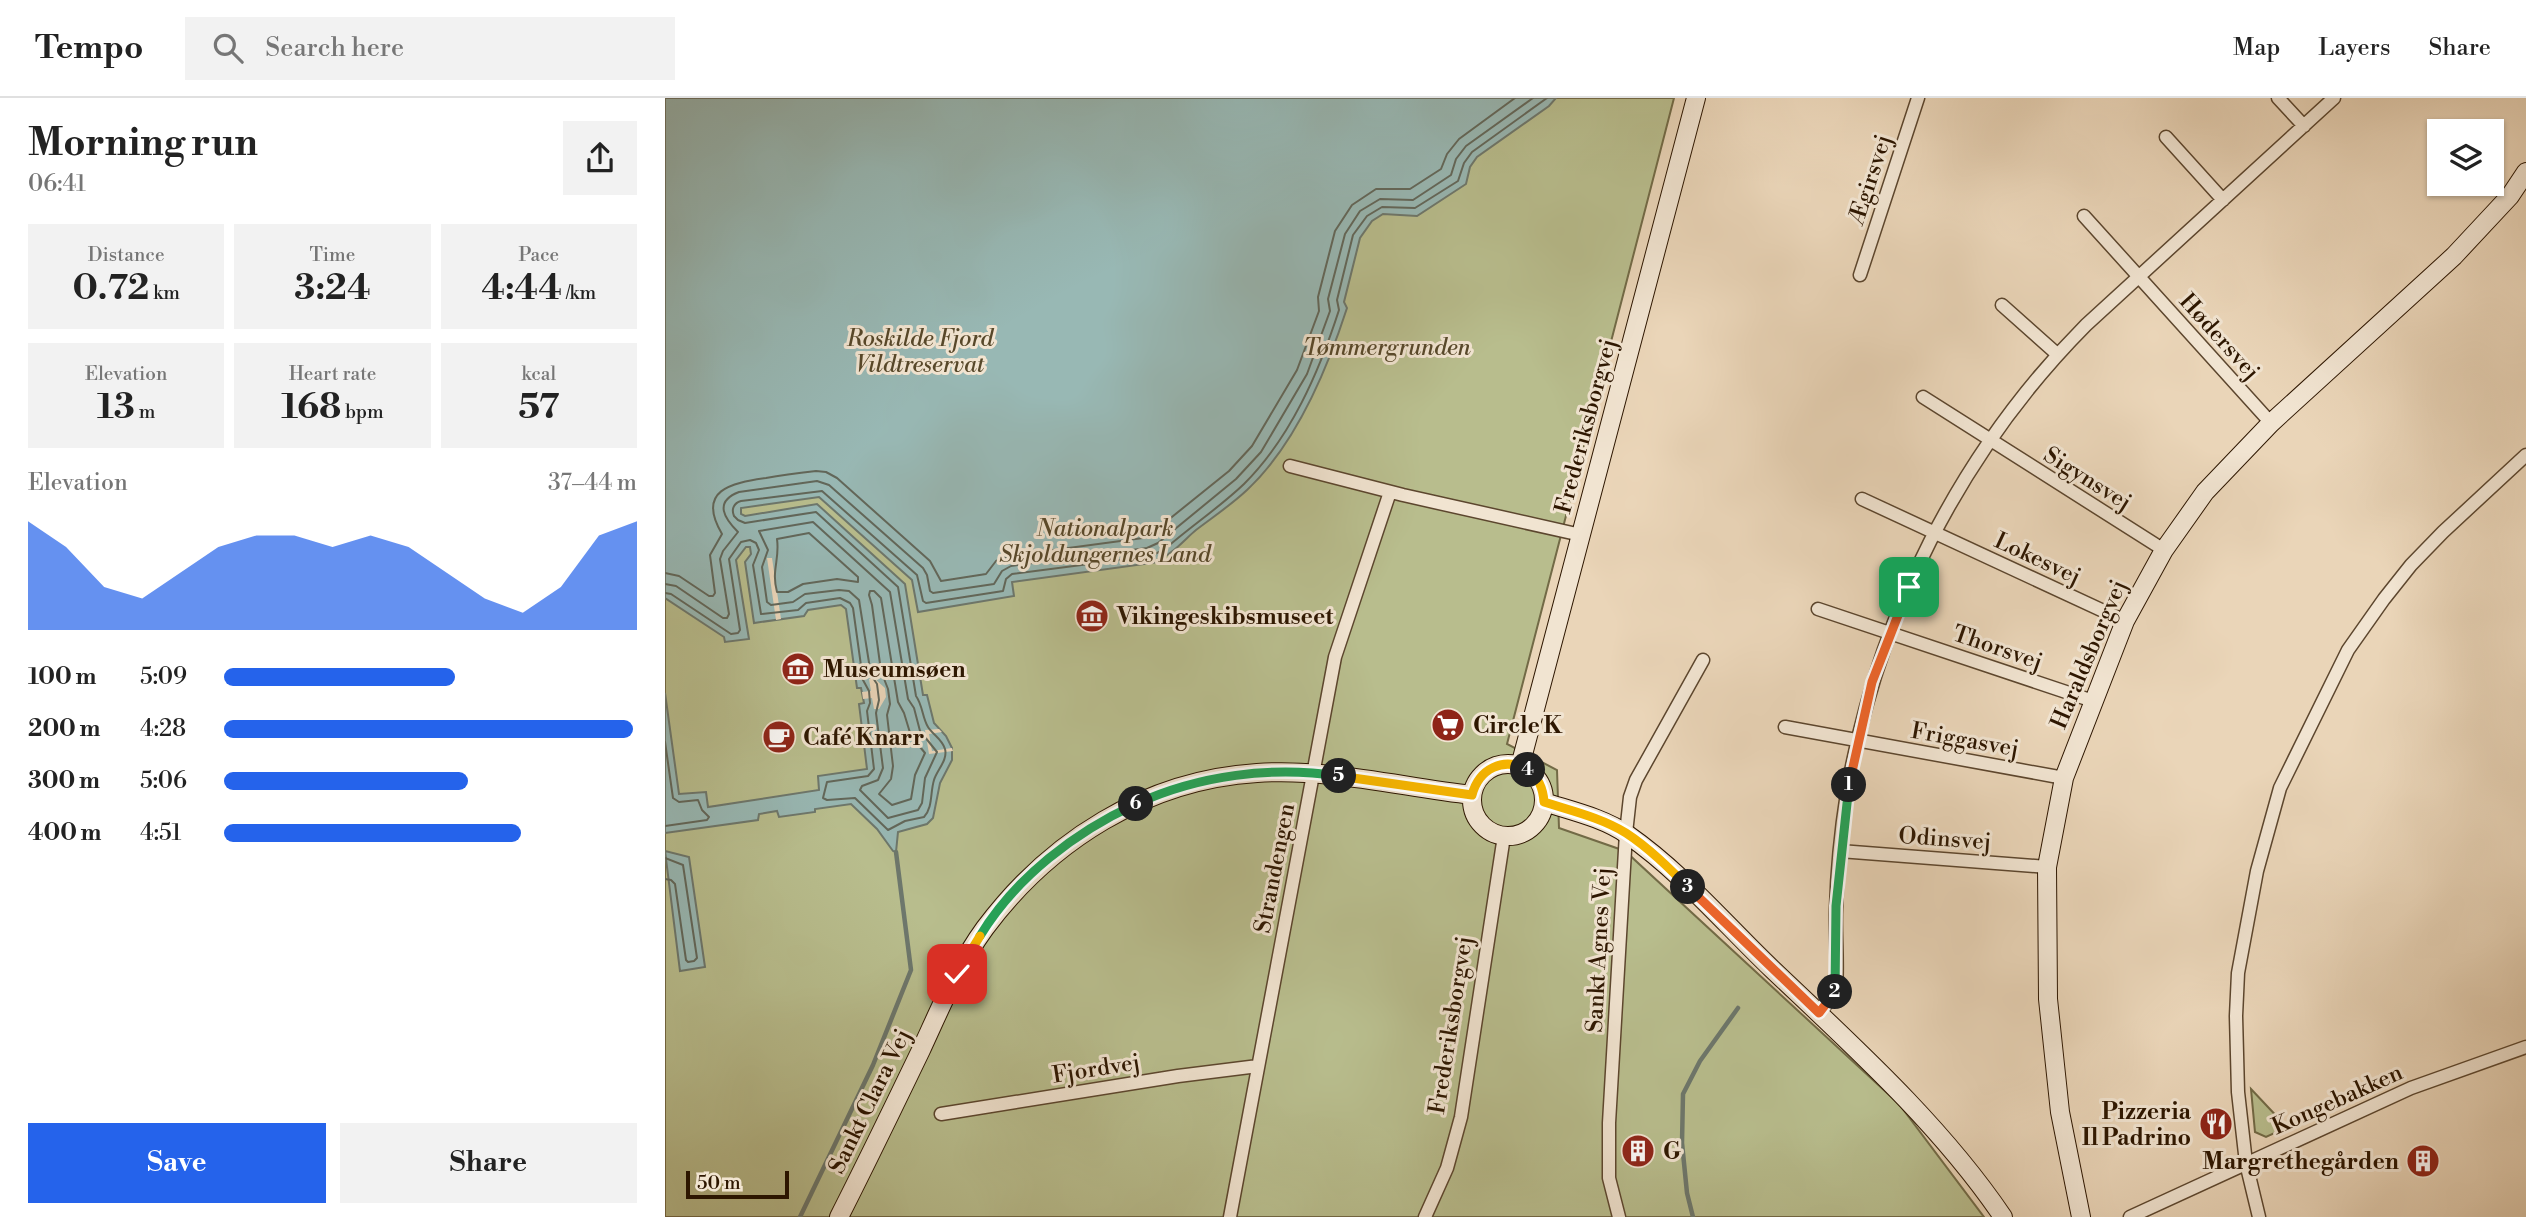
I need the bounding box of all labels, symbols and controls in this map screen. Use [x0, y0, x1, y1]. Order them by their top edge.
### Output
search box [185, 17, 675, 80]
text: Tempo [35, 28, 143, 69]
icon: search [209, 29, 247, 67]
text: Search here [265, 32, 404, 64]
text: Map [2233, 33, 2280, 63]
text: Layers [2318, 33, 2390, 63]
text: Share [2428, 33, 2491, 63]
map controls [2427, 119, 2504, 196]
button: layers [2427, 119, 2504, 196]
text: Morning run [28, 120, 258, 167]
button: share [563, 121, 637, 195]
street label: Ægirsvej [1842, 131, 1898, 230]
text: 06:41 [28, 170, 86, 198]
text: Distance [88, 243, 165, 267]
text: Time [310, 243, 355, 267]
text: Pace [518, 243, 559, 267]
text: 0.72 [72, 267, 149, 310]
text: 3:24 [294, 267, 371, 310]
text: 4:44 [482, 267, 562, 310]
text: km [149, 281, 180, 305]
text: /km [562, 281, 596, 305]
street label: Hødersvej [2173, 288, 2265, 386]
park label: Roskilde Fjord Vildtreservat [846, 325, 994, 379]
park label: Tømmergrunden [1303, 334, 1472, 362]
street label: Frederiksborgvej [1549, 336, 1623, 517]
text: Elevation [85, 362, 167, 386]
text: Heart rate [289, 362, 376, 386]
text: kcal [522, 362, 556, 386]
text: 13 [97, 386, 135, 429]
text: 168 [281, 386, 341, 429]
text: 57 [518, 386, 559, 429]
text: m [135, 400, 155, 424]
text: bpm [341, 400, 384, 424]
street label: Sigynsvej [2038, 441, 2137, 517]
text: Elevation [28, 469, 128, 497]
text: 37–44 m [548, 469, 637, 497]
park label: Nationalpark Skjoldungernes Land [999, 515, 1212, 569]
street label: Lokesvej [1990, 527, 2085, 591]
pin [1879, 557, 1939, 617]
icon: arrive [1890, 568, 1928, 606]
street label: Haraldsborgvej [2045, 576, 2133, 733]
museum icon: Vikingeskibsmuseet [1073, 597, 1111, 635]
place label: Vikingeskibsmuseet [1116, 603, 1334, 631]
street label: Thorsvej [1949, 620, 2046, 676]
museum icon: Museumsøen [779, 650, 817, 688]
place label: Museumsøen [823, 656, 966, 684]
text: 100 m [28, 663, 96, 691]
text: 5:09 [140, 663, 187, 691]
supermarket icon: Circle K [1429, 706, 1467, 744]
place label: Circle K [1473, 712, 1563, 740]
text: 200 m [28, 715, 100, 743]
text: 4:28 [140, 715, 186, 743]
street label: Friggasvej [1909, 717, 2021, 763]
cafe icon: Café Knarr [760, 718, 798, 756]
place label: Café Knarr [803, 724, 924, 752]
pin: 4 [1511, 752, 1545, 788]
text: 4 [1521, 757, 1534, 781]
pin: 5 [1321, 758, 1357, 794]
text: 5 [1333, 763, 1344, 787]
text: 300 m [28, 767, 100, 795]
text: 5:06 [140, 767, 187, 795]
pin: 1 [1831, 768, 1867, 802]
text: 1 [1844, 772, 1853, 796]
pin: 6 [1119, 786, 1154, 822]
text: 6 [1130, 791, 1141, 815]
street label: Strandengen [1249, 801, 1301, 936]
text: 400 m [28, 819, 101, 847]
text: 4:51 [140, 819, 181, 847]
street label: Odinsvej [1897, 822, 1992, 856]
street label: Sankt Agnes Vej [1581, 867, 1617, 1033]
pin: 3 [1671, 870, 1705, 904]
text: 3 [1682, 874, 1693, 898]
street label: Frederiksborgvej [1423, 934, 1479, 1116]
pin [927, 944, 987, 1004]
icon: check [938, 955, 976, 993]
pin: 2 [1817, 974, 1853, 1010]
text: 2 [1829, 979, 1840, 1003]
street label: Sankt Clara Vej [823, 1024, 917, 1178]
street label: Fjordvej [1050, 1048, 1142, 1090]
street label: Kongebakken [2268, 1058, 2407, 1141]
place label: Pizzeria Il Padrino [2082, 1098, 2192, 1152]
restaurant icon: Pizzeria Il Padrino [2197, 1105, 2235, 1143]
button: Save [28, 1123, 326, 1203]
button: Share [340, 1123, 637, 1203]
building icon: G [1619, 1132, 1657, 1170]
place label: G [1663, 1138, 1681, 1166]
building icon: Margrethegården [2404, 1142, 2442, 1180]
place label: Margrethegården [2202, 1148, 2399, 1176]
scale bar [686, 1168, 789, 1200]
text: 50 m [697, 1171, 741, 1195]

